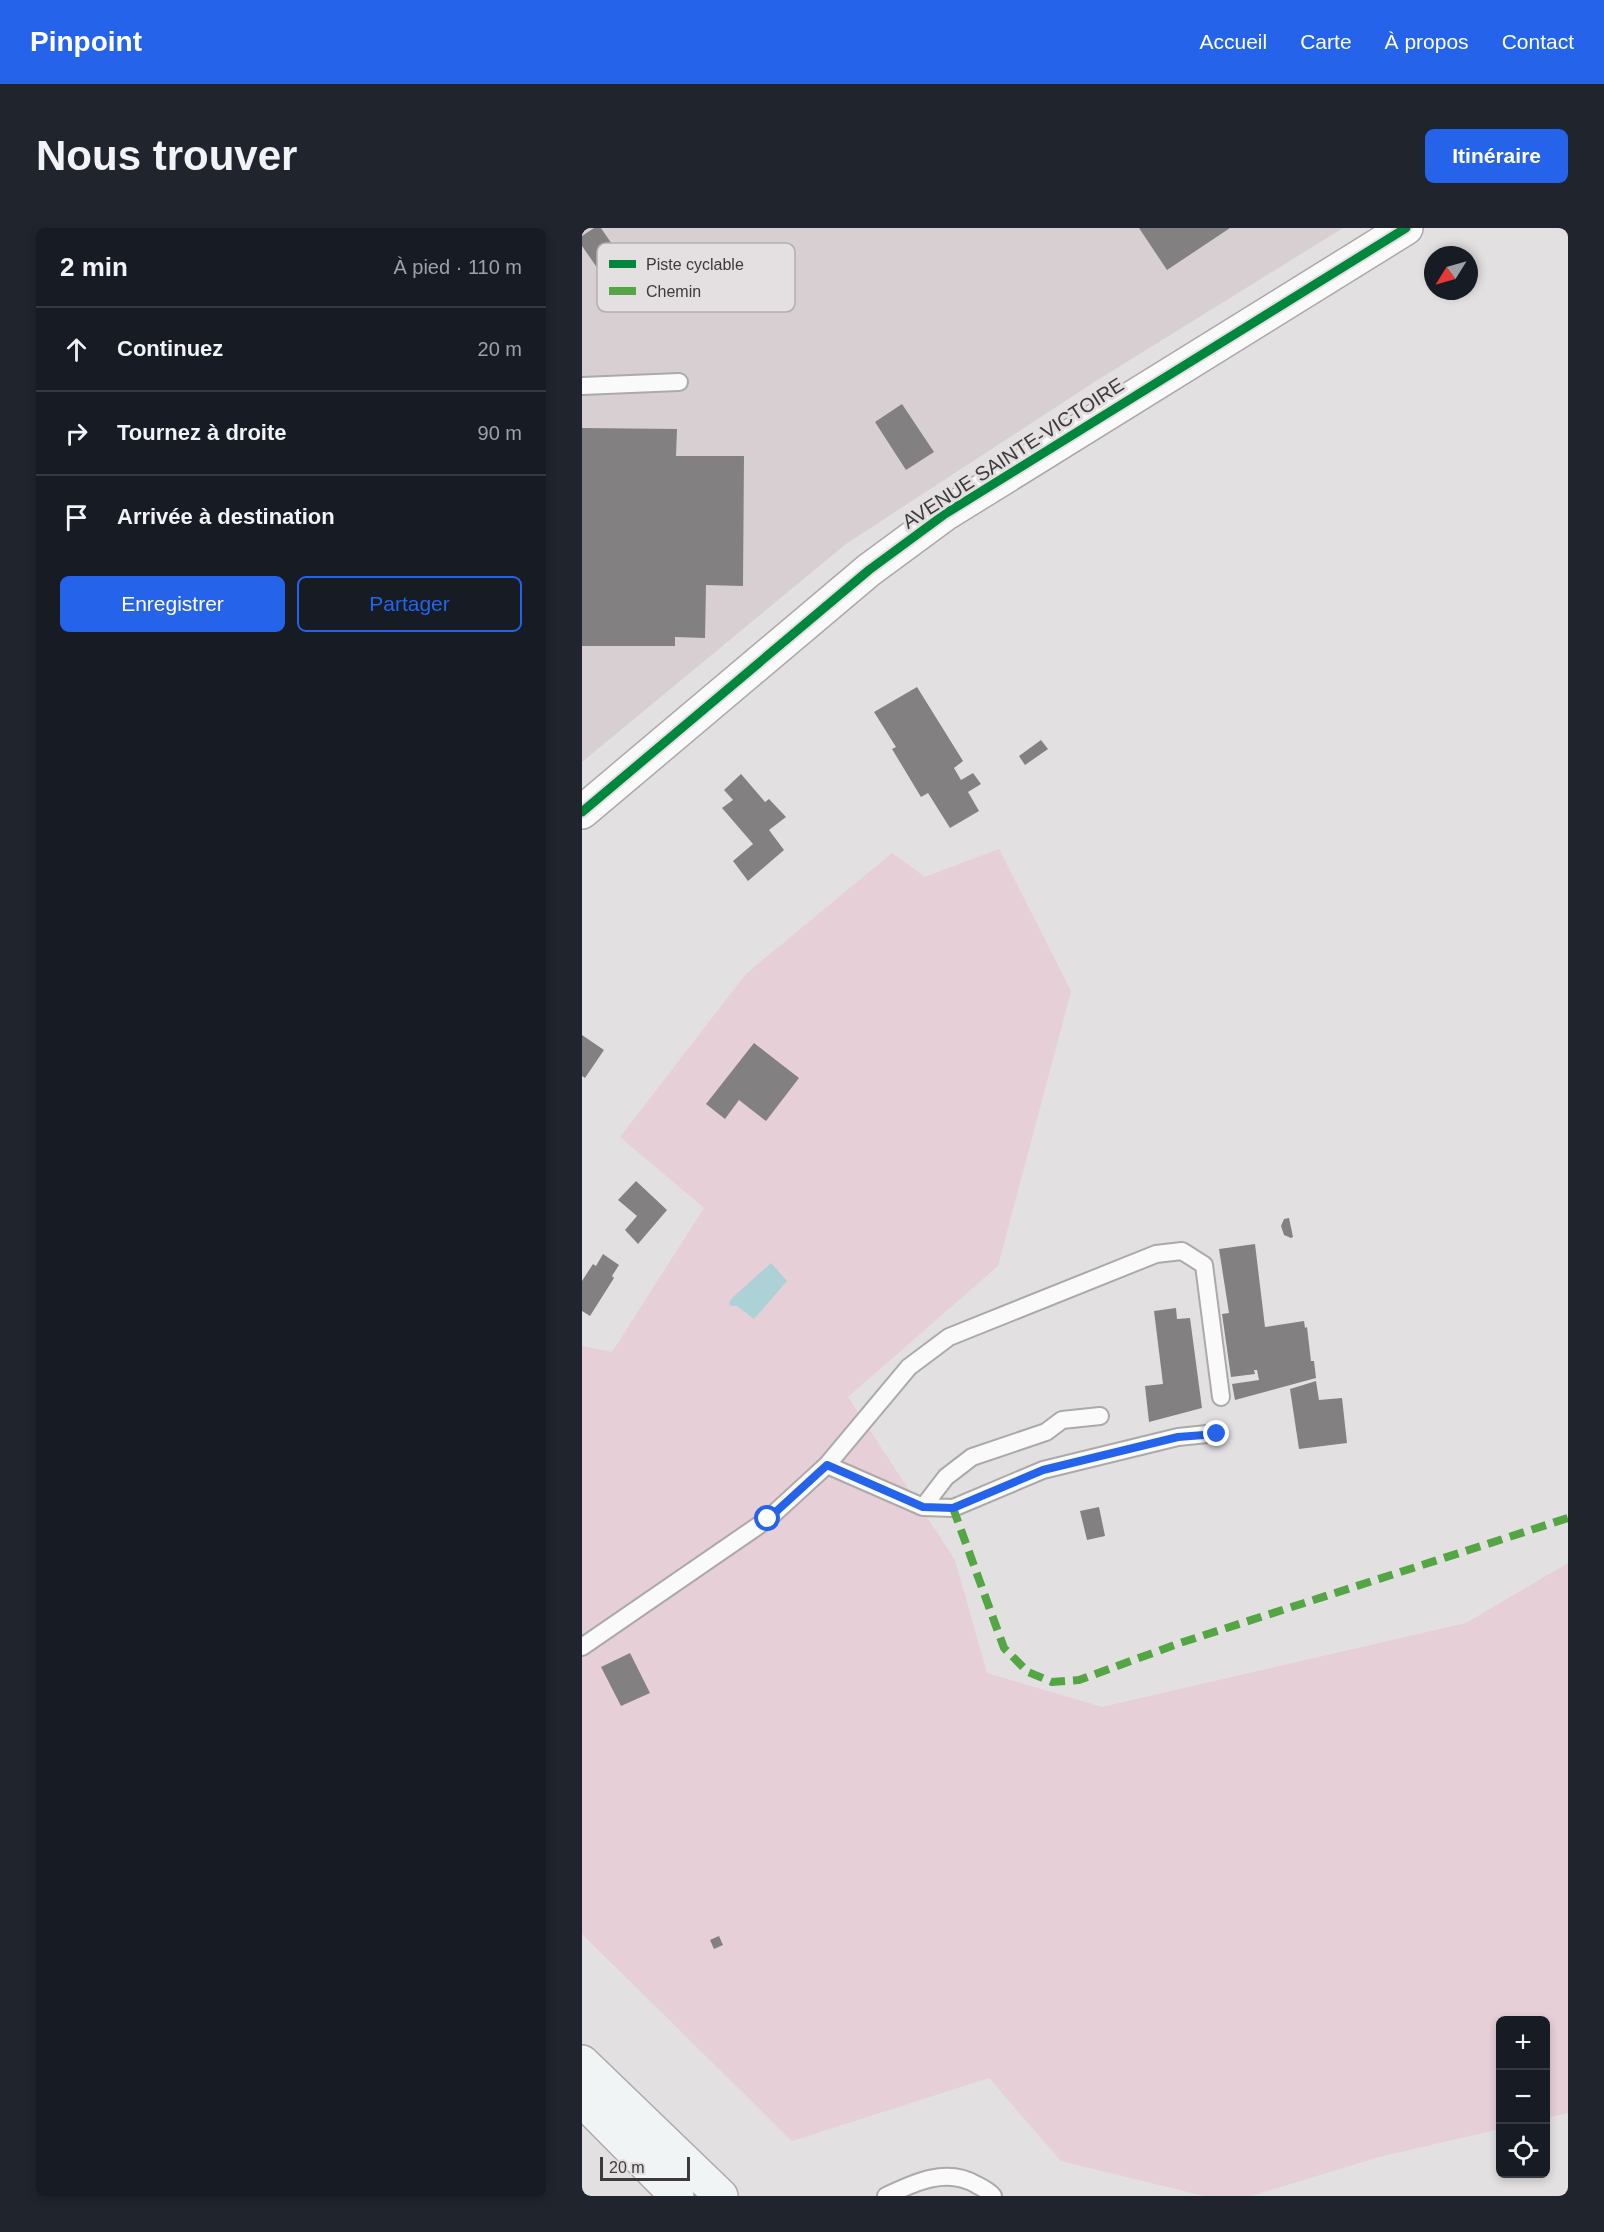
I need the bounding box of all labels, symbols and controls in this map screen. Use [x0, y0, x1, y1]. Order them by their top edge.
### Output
text: Pinpoint [30, 26, 142, 57]
text: Accueil [1200, 30, 1267, 53]
text: Carte [1300, 30, 1352, 53]
text: À propos [1385, 30, 1469, 53]
text: Contact [1502, 30, 1574, 53]
button: Itinéraire [1425, 129, 1568, 183]
text: Nous trouver [36, 132, 297, 179]
legend [597, 243, 795, 312]
north arrow [1424, 246, 1478, 300]
text: 2 min [60, 252, 128, 282]
text: À pied · 110 m [393, 256, 522, 278]
text: Piste cyclable [646, 256, 744, 273]
text: Chemin [646, 283, 701, 300]
icon: ahead [60, 333, 93, 366]
text: Continuez [117, 336, 223, 361]
text: 20 m [478, 338, 522, 360]
street label: AVENUE SAINTE-VICTOIRE [898, 373, 1128, 533]
icon: right [60, 417, 93, 450]
text: Tournez à droite [117, 420, 287, 445]
text: 90 m [478, 422, 522, 444]
icon: arrive [60, 501, 93, 534]
text: Arrivée à destination [117, 504, 335, 529]
button: Enregistrer [60, 576, 285, 632]
button: Partager [297, 576, 522, 632]
route end [1203, 1420, 1229, 1446]
route start [754, 1505, 780, 1531]
map controls [1496, 2016, 1550, 2178]
button: + [1496, 2016, 1550, 2070]
button: − [1496, 2070, 1550, 2124]
button: locate [1496, 2124, 1550, 2178]
scale bar [600, 2154, 690, 2182]
text: 20 m [609, 2159, 645, 2176]

